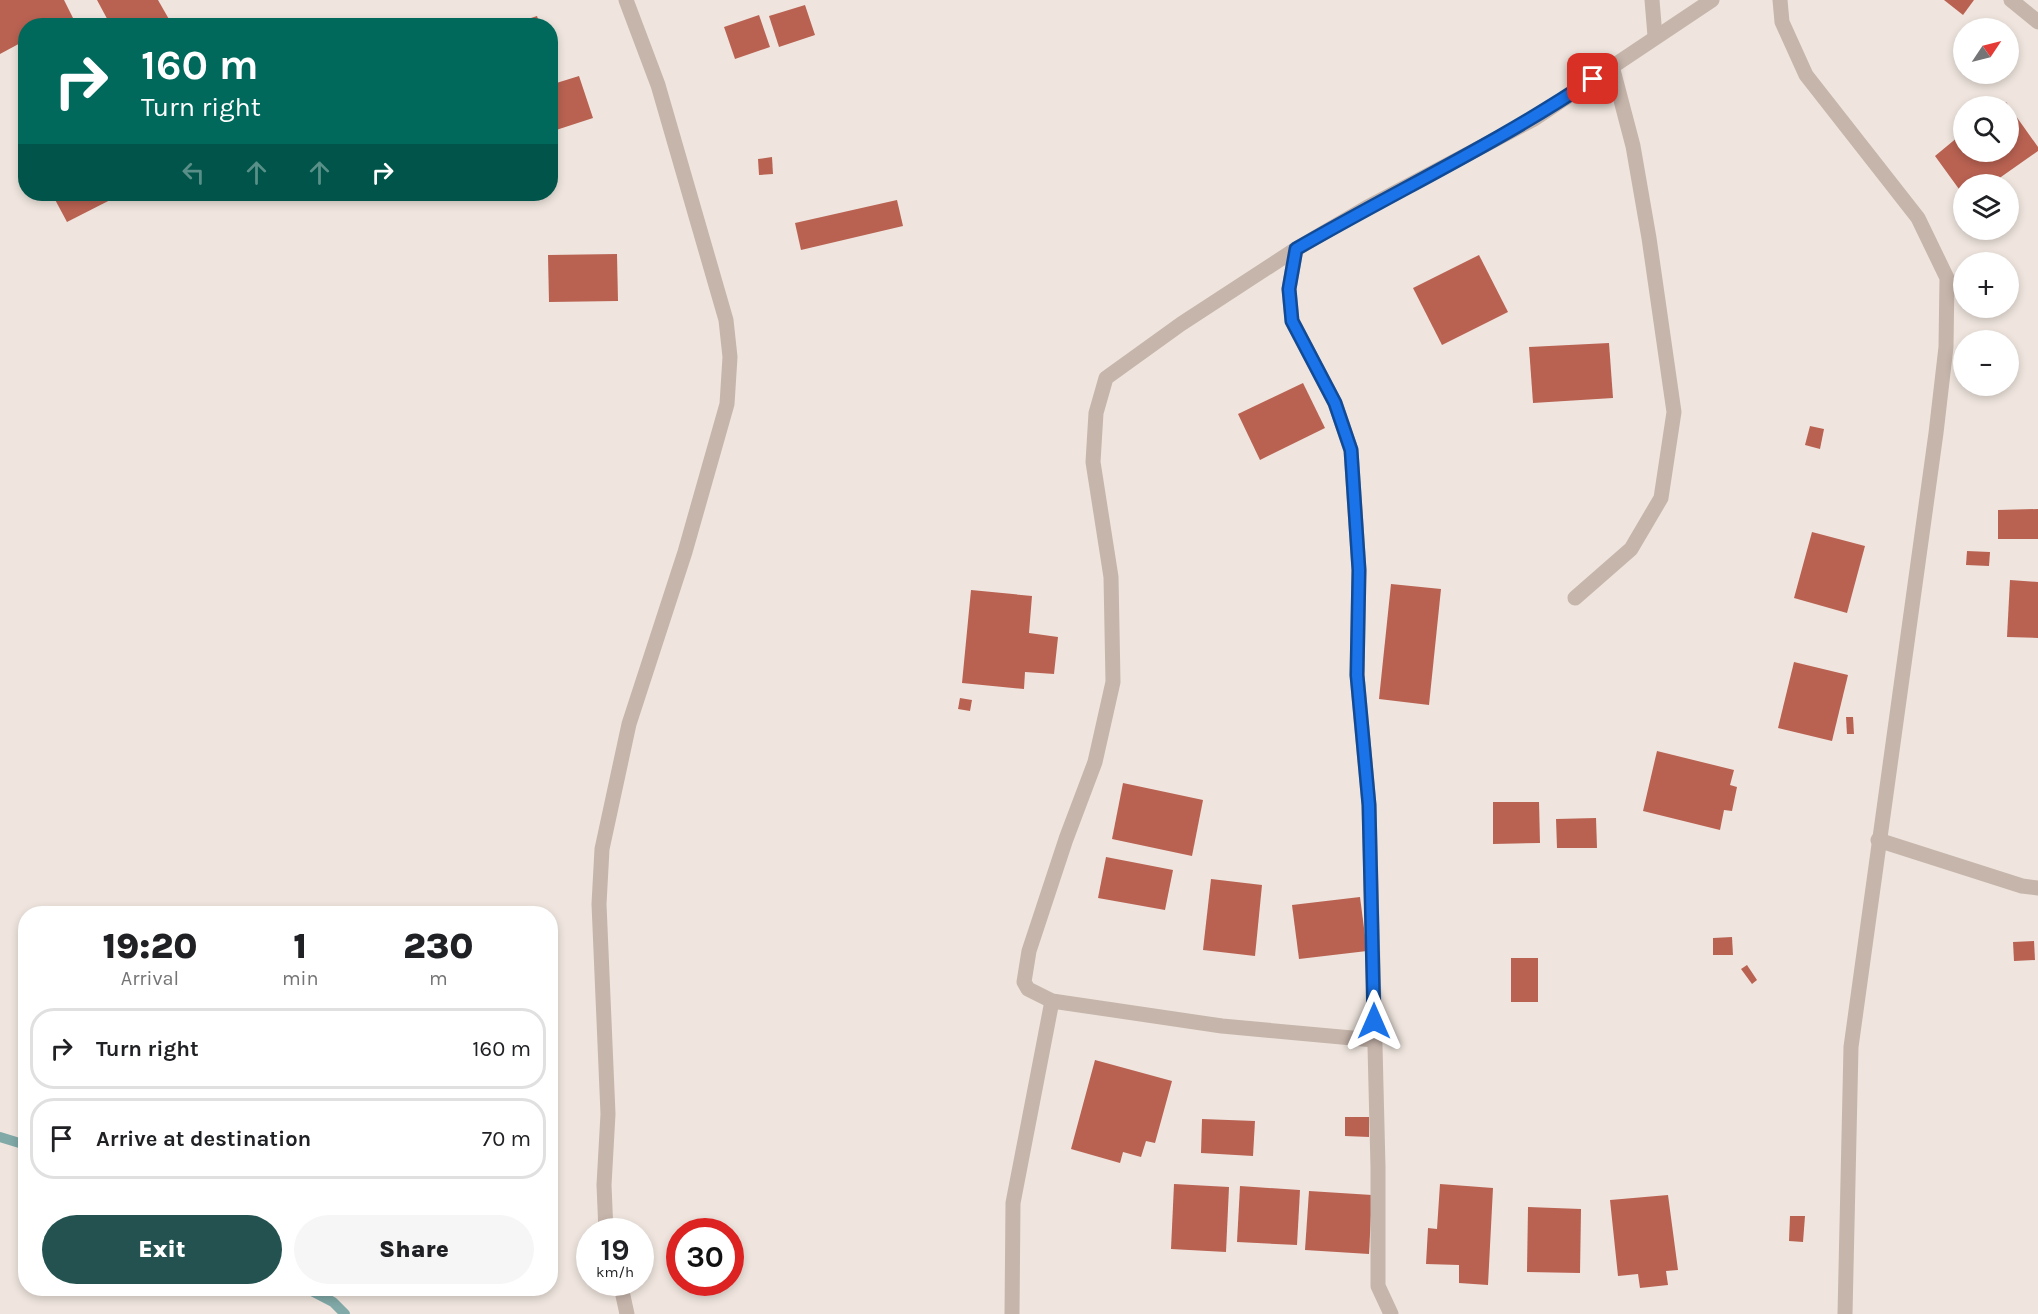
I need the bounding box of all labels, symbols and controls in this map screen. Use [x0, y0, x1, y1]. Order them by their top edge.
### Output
north arrow [1953, 18, 2019, 84]
map controls [1953, 18, 2019, 396]
text: 160 m [141, 40, 259, 90]
icon: right [42, 42, 120, 120]
pin [1567, 53, 1618, 104]
icon: arrive [1576, 62, 1609, 95]
text: Turn right [141, 91, 261, 123]
button: search [1953, 96, 2019, 162]
icon: left [177, 156, 210, 189]
icon: ahead [240, 156, 273, 189]
icon: ahead [303, 156, 336, 189]
icon: right [366, 156, 399, 189]
button: layers [1953, 174, 2019, 240]
button: + [1953, 252, 2019, 318]
button: − [1953, 330, 2019, 396]
text: 19:20 [102, 925, 197, 967]
text: 1 [293, 925, 307, 967]
text: 230 [403, 925, 474, 967]
text: Arrival [121, 967, 179, 990]
text: min [282, 967, 319, 990]
text: m [429, 967, 448, 990]
position arrow [1342, 989, 1406, 1053]
icon: right [45, 1032, 78, 1065]
text: Turn right [96, 1036, 199, 1062]
text: 160 m [472, 1036, 531, 1062]
icon: arrive [45, 1122, 78, 1155]
text: Arrive at destination [96, 1126, 311, 1152]
text: 70 m [482, 1126, 531, 1152]
button: Exit [42, 1215, 282, 1284]
button: Share [294, 1215, 534, 1284]
speed limit sign: 30 [666, 1218, 744, 1296]
text: 19 [600, 1232, 629, 1268]
text: km/h [596, 1263, 634, 1281]

